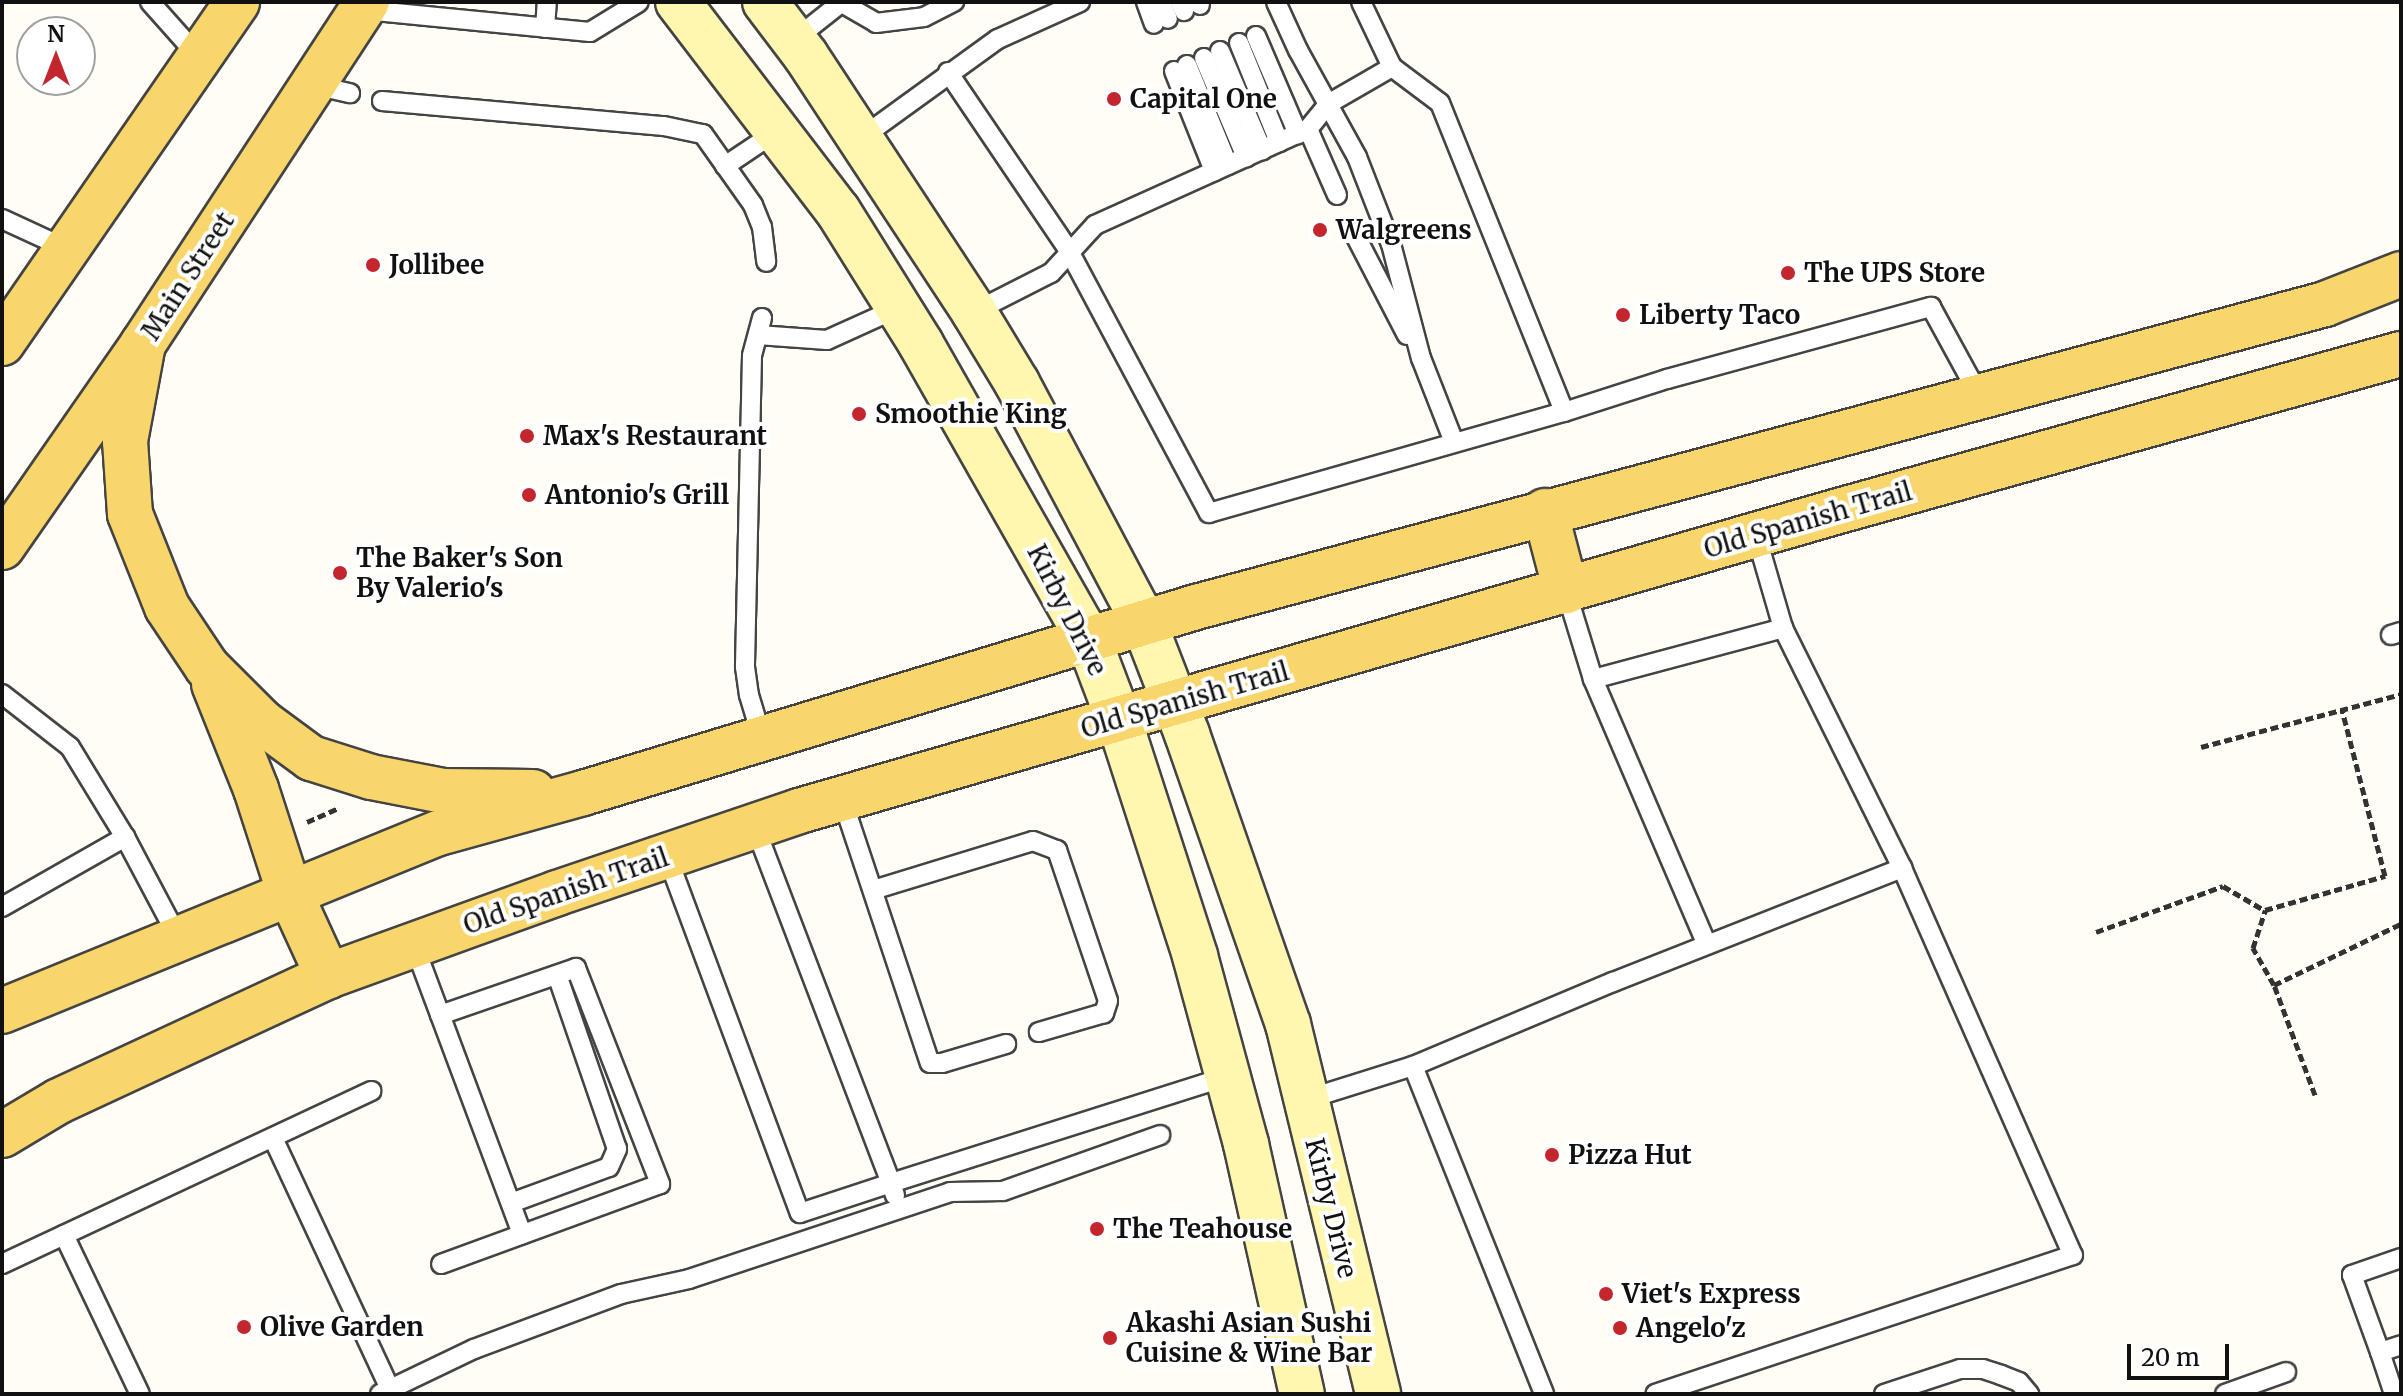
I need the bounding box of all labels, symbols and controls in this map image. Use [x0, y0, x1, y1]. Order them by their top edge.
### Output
north arrow [16, 16, 96, 96]
text: N [47, 20, 65, 48]
place label: Capital One [1130, 83, 1277, 115]
marker: Capital One [1105, 90, 1123, 108]
street label: Main Street [135, 206, 241, 346]
place label: Walgreens [1336, 214, 1472, 246]
marker: Walgreens [1311, 221, 1329, 239]
place label: Jollibee [389, 249, 484, 281]
marker: Jollibee [364, 256, 382, 274]
place label: The UPS Store [1804, 257, 1985, 289]
marker: The UPS Store [1779, 264, 1797, 282]
place label: Liberty Taco [1639, 299, 1800, 331]
marker: Liberty Taco [1614, 306, 1632, 324]
place label: Smoothie King [875, 398, 1067, 430]
marker: Smoothie King [850, 405, 868, 423]
place label: Max's Restaurant [543, 420, 767, 452]
marker: Max's Restaurant [518, 427, 536, 445]
street label: Old Spanish Trail [1700, 475, 1916, 565]
place label: Antonio's Grill [545, 479, 729, 511]
marker: Antonio's Grill [520, 486, 538, 504]
street label: Kirby Drive [1021, 539, 1113, 681]
place label: The Baker's Son By Valerio's [356, 542, 563, 604]
marker: The Baker's Son By Valerio's [331, 564, 349, 582]
street label: Old Spanish Trail [1077, 655, 1293, 745]
street label: Old Spanish Trail [459, 841, 673, 941]
street label: Kirby Drive [1299, 1135, 1363, 1281]
place label: Pizza Hut [1568, 1139, 1692, 1171]
marker: Pizza Hut [1543, 1146, 1561, 1164]
place label: The Teahouse [1113, 1213, 1292, 1245]
marker: The Teahouse [1088, 1220, 1106, 1238]
place label: Viet's Express [1622, 1278, 1801, 1310]
marker: Viet's Express [1597, 1285, 1615, 1303]
place label: Akashi Asian Sushi Cuisine & Wine Bar [1126, 1307, 1372, 1368]
place label: Olive Garden [260, 1311, 424, 1343]
place label: Angelo'z [1636, 1312, 1745, 1344]
marker: Olive Garden [235, 1318, 253, 1336]
marker: Angelo'z [1611, 1319, 1629, 1337]
scale bar [2131, 1328, 2233, 1378]
marker: Akashi Asian Sushi Cuisine & Wine Bar [1101, 1329, 1119, 1347]
text: 20 m [2141, 1342, 2200, 1373]

